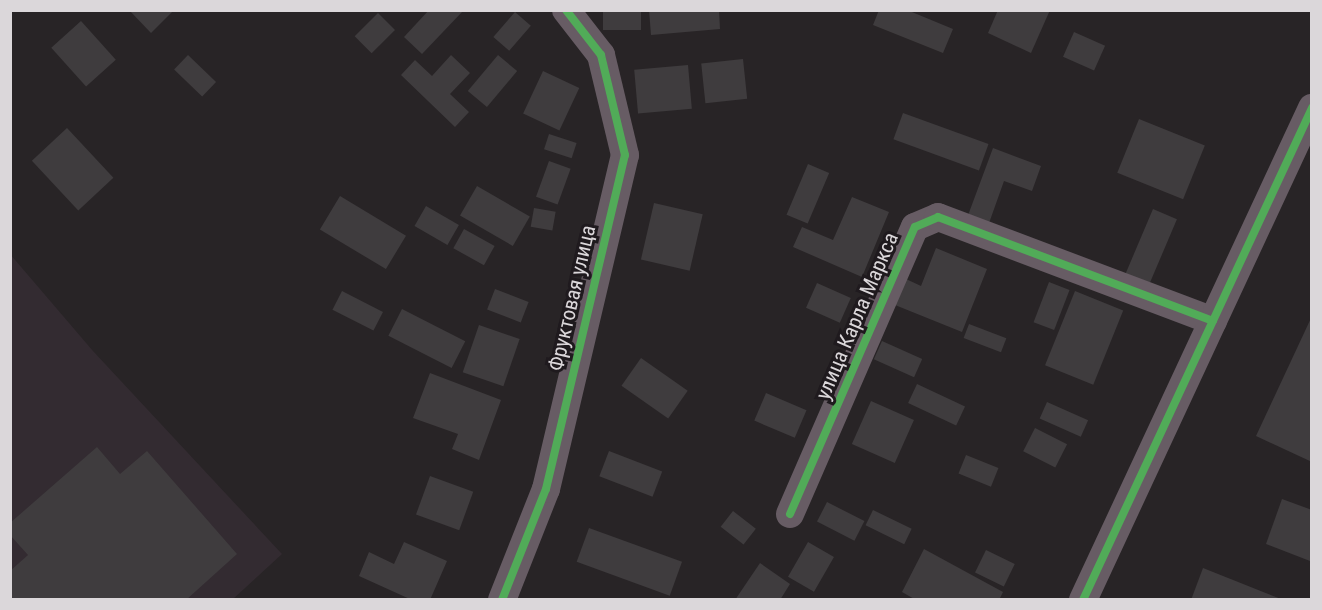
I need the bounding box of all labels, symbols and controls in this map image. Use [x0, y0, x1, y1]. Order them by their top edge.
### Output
street label: Фруктовая улица [543, 223, 601, 373]
street label: улица Карла Маркса [810, 229, 904, 403]

